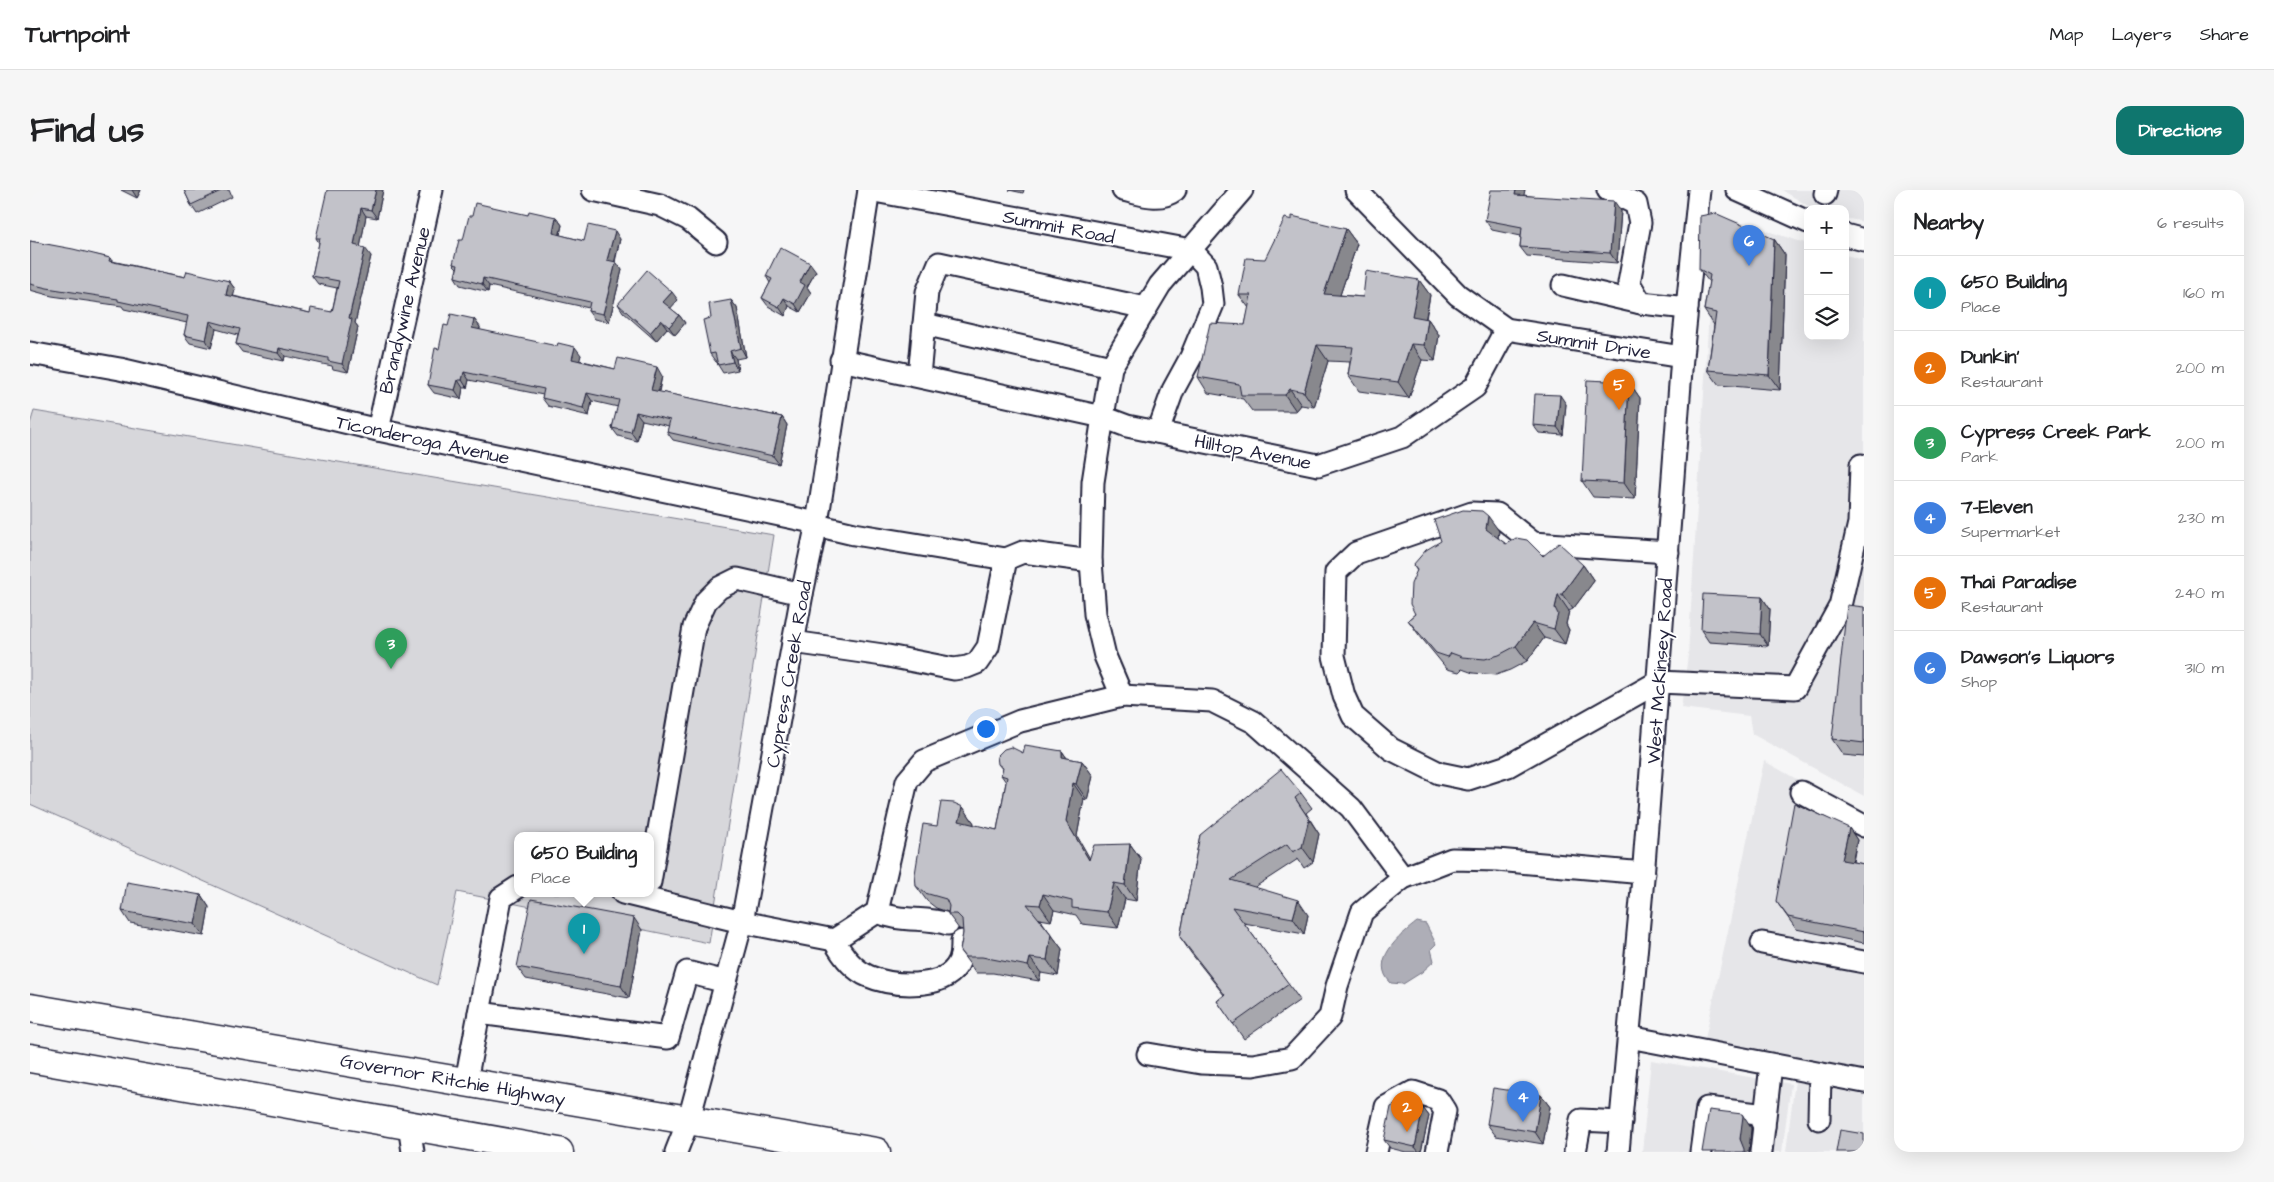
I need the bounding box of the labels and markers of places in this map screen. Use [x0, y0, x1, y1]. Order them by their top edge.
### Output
pin: 6 [1733, 225, 1765, 266]
pin: 5 [1603, 369, 1635, 410]
pin: 3 [375, 628, 407, 669]
pin: 1 [568, 913, 600, 954]
pin: 4 [1507, 1081, 1539, 1122]
pin: 2 [1391, 1091, 1423, 1132]

